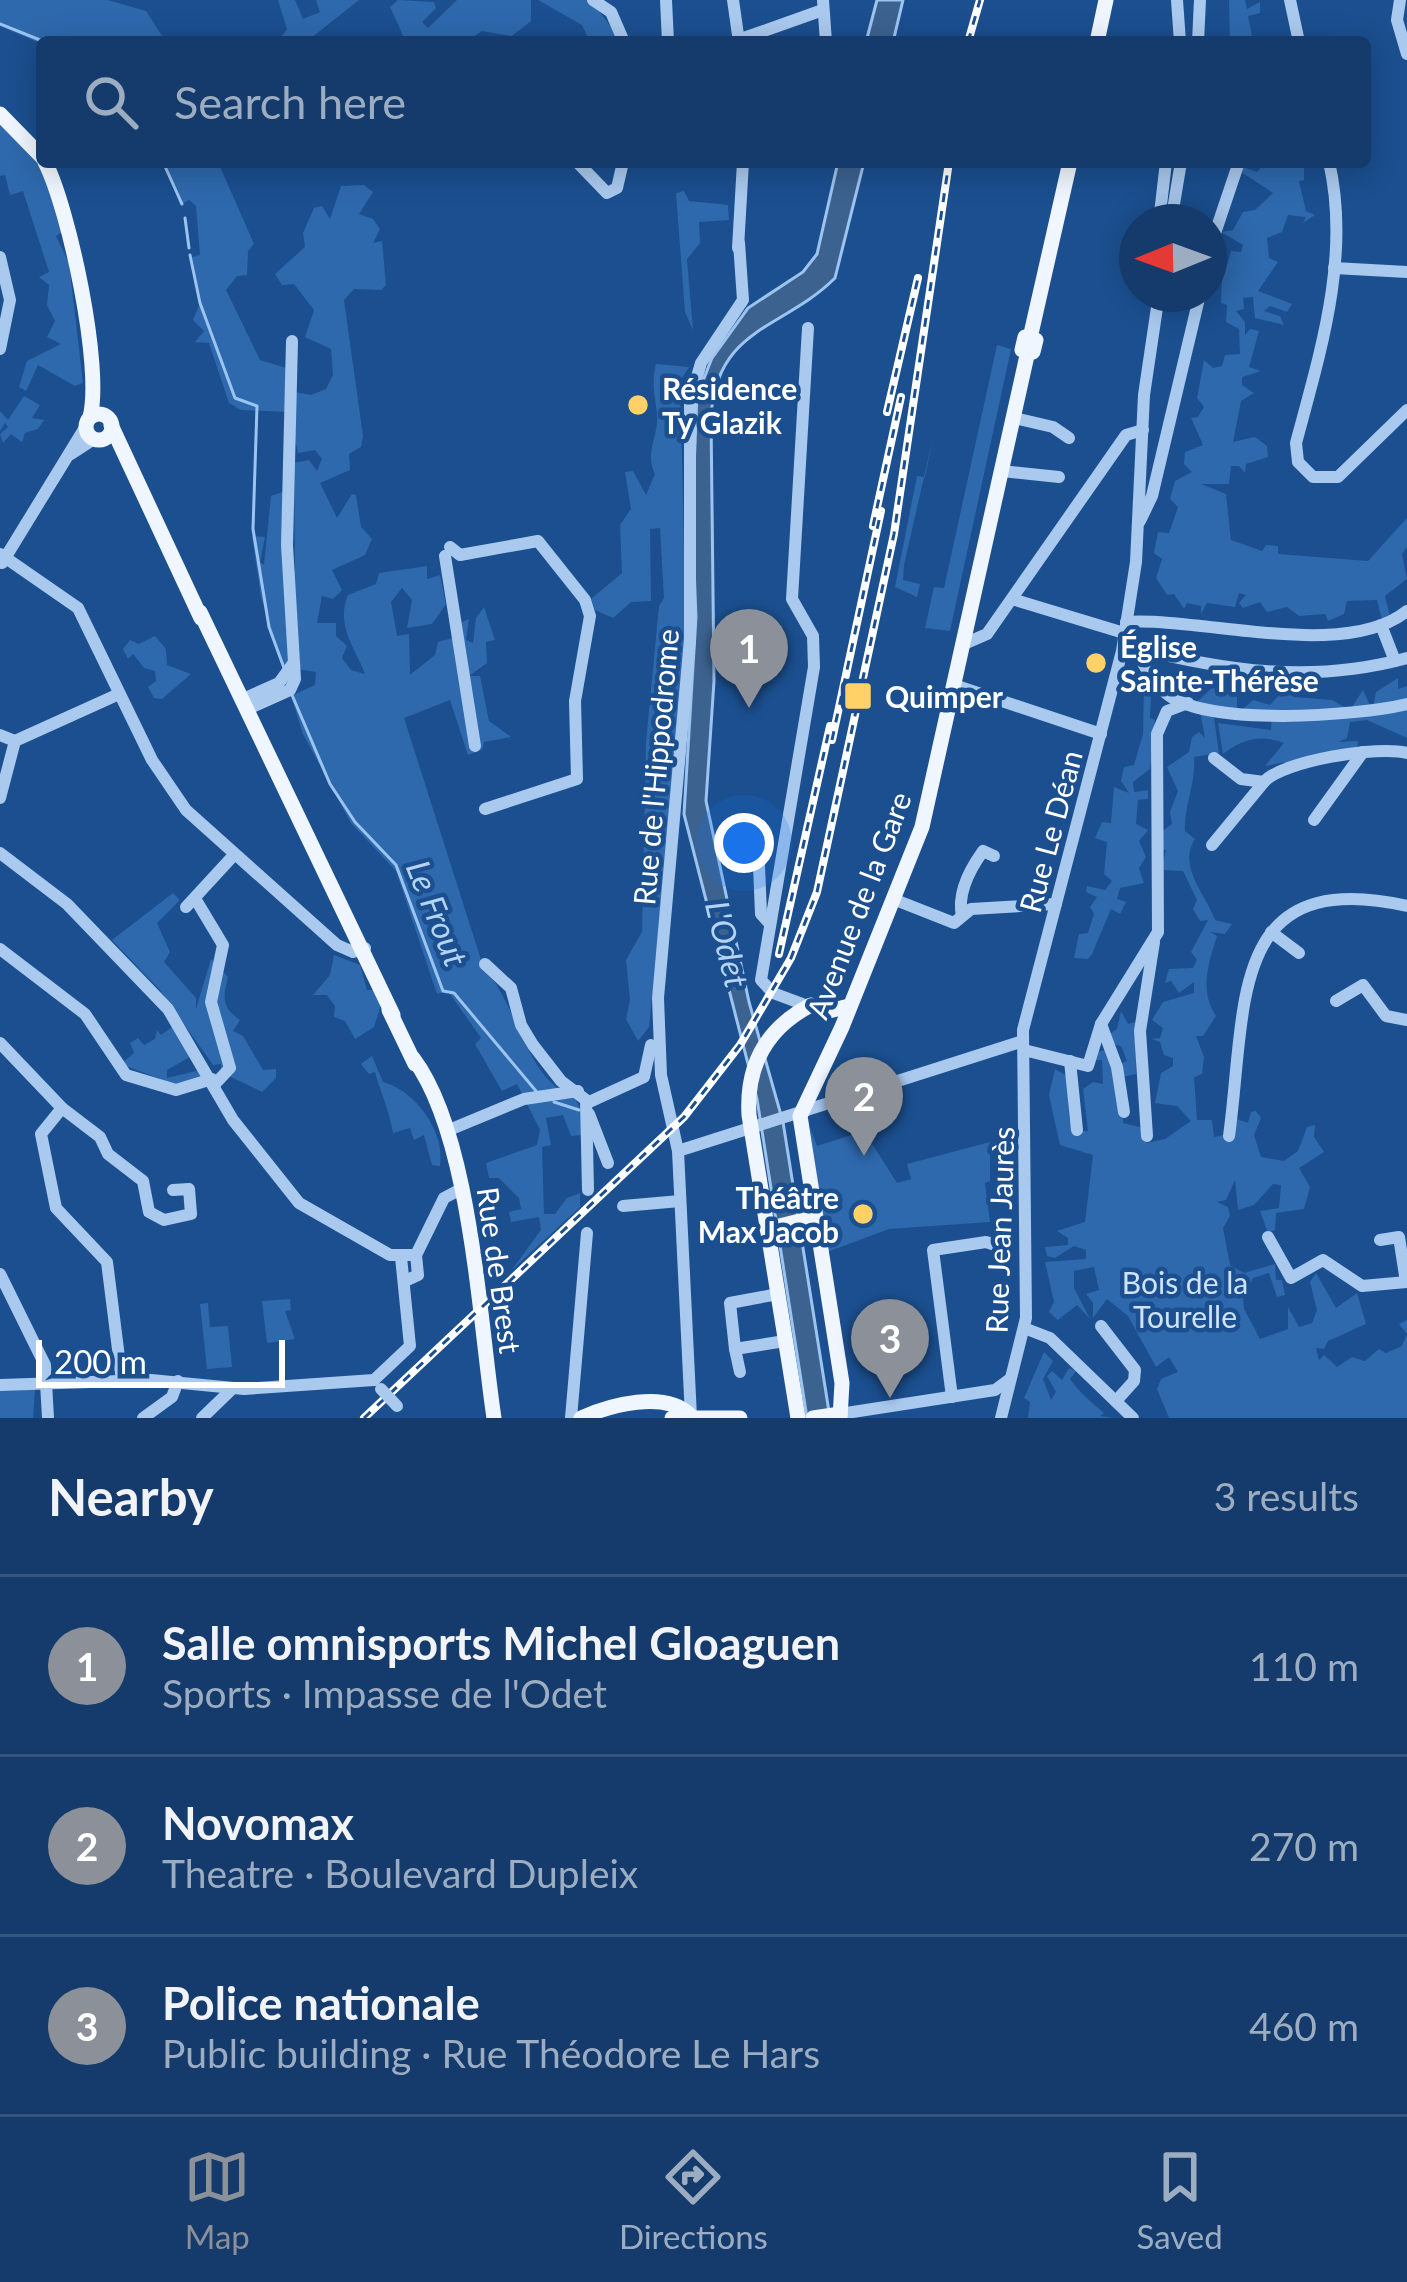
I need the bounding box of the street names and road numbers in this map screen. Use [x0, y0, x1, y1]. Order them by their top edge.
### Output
street label: Rue de l'Hippodrome [625, 627, 685, 907]
street label: Rue Le Déan [1011, 746, 1089, 916]
street label: Avenue de la Gare [798, 787, 918, 1023]
street label: Rue Jean Jaurès [977, 1126, 1021, 1334]
street label: Rue de Brest [471, 1184, 530, 1356]

